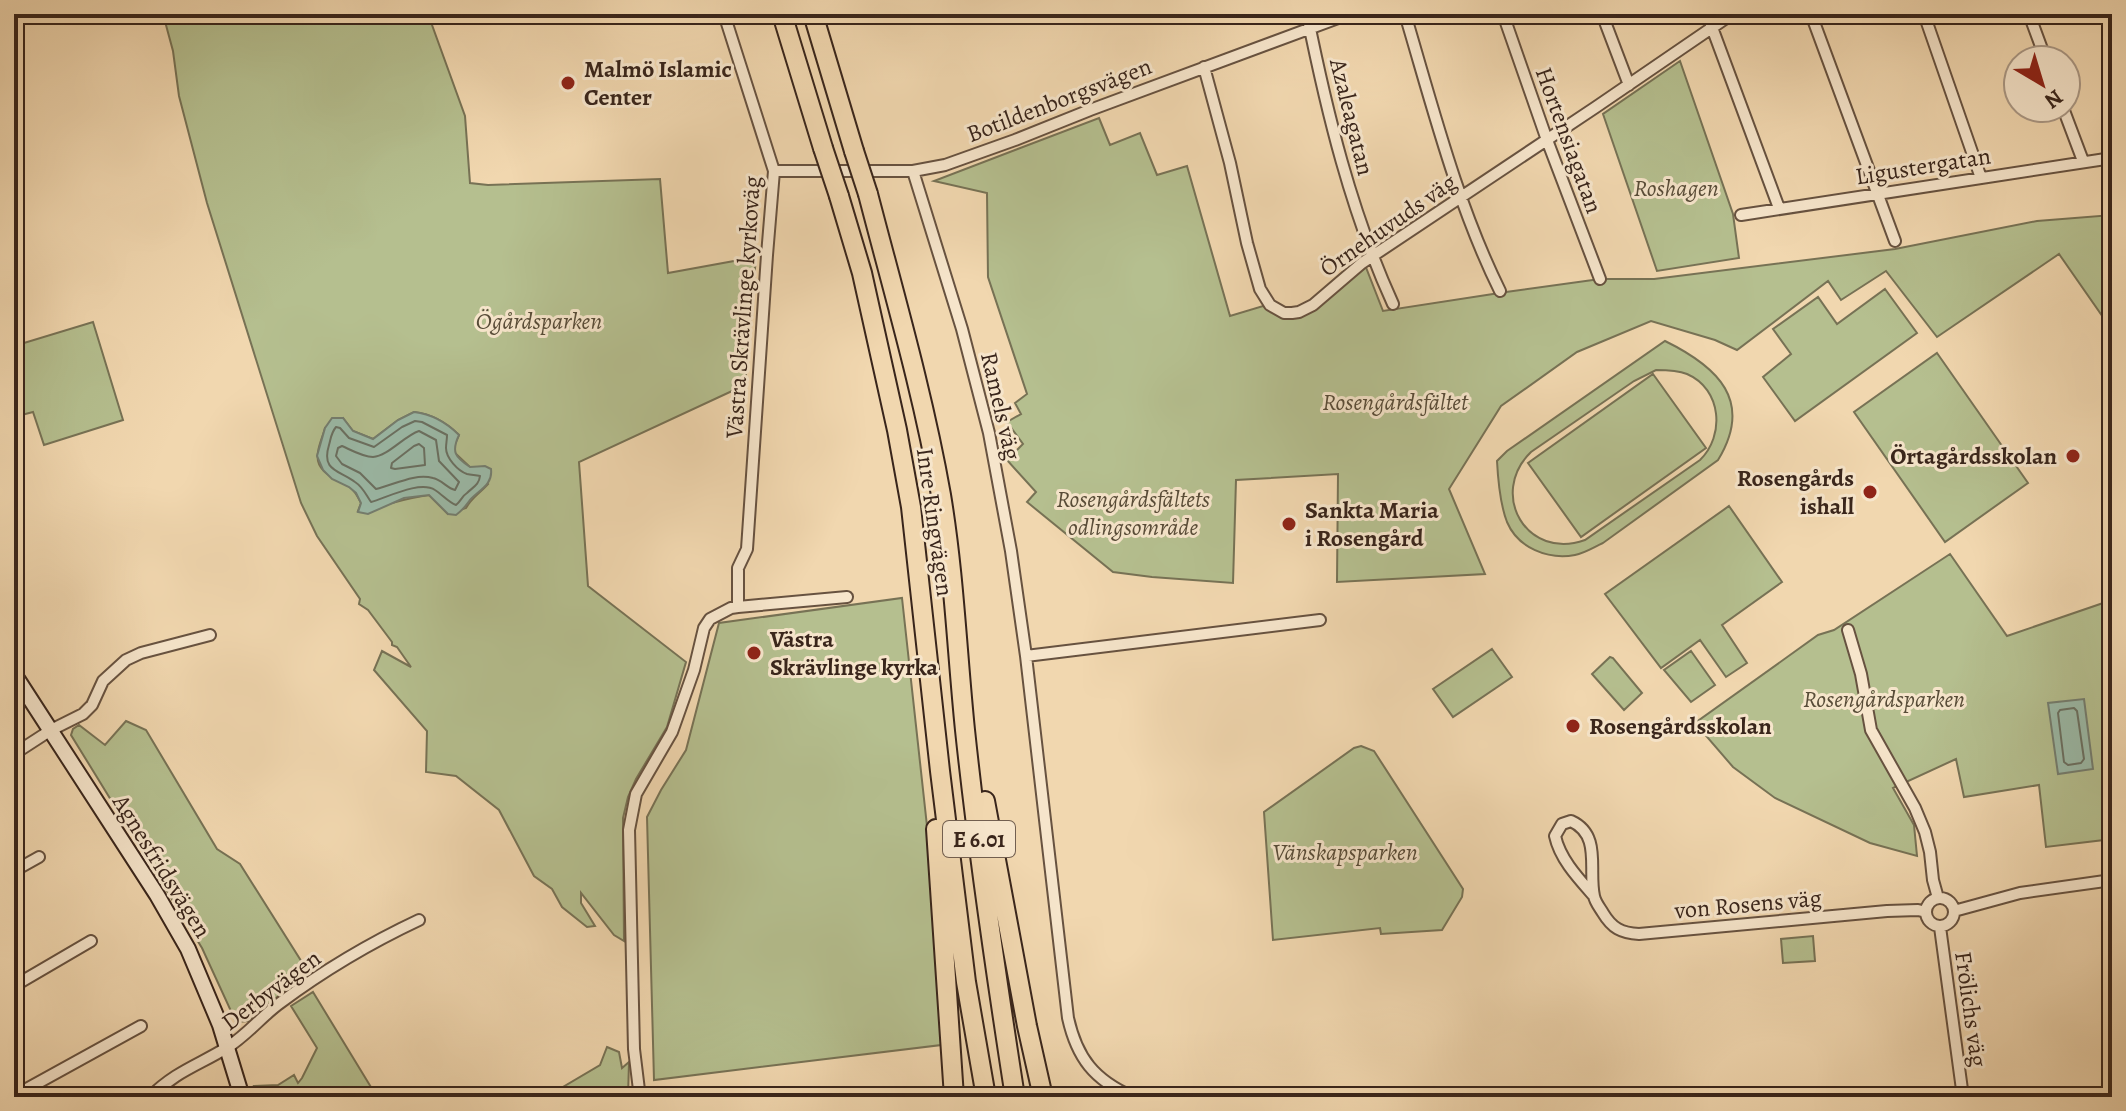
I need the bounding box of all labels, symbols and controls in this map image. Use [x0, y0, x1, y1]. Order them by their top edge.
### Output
north arrow [2002, 44, 2082, 124]
street label: Botildenborgsvägen [962, 50, 1156, 150]
place label: Malmö Islamic Center [584, 53, 732, 113]
street label: Azaleagatan [1322, 54, 1382, 179]
street label: Hortensiagatan [1528, 62, 1610, 218]
marker: Malmö Islamic Center [559, 74, 577, 92]
text: N [2038, 82, 2069, 116]
street label: Ligustergatan [1853, 140, 1993, 192]
street label: Örnehuvuds väg [1313, 166, 1463, 284]
park label: Roshagen [1633, 172, 1719, 204]
street label: Västra Skrävlinge kyrkoväg [718, 175, 768, 440]
park label: Ögårdsparken [476, 305, 602, 337]
street label: Ramels väg [973, 349, 1029, 463]
park label: Rosengårdsfältet [1322, 386, 1469, 418]
place label: Örtagårdsskolan [1890, 440, 2058, 472]
street label: Inre Ringvägen [909, 446, 961, 598]
marker: Örtagårdsskolan [2064, 447, 2082, 465]
place label: Rosengårds ishall [1737, 462, 1855, 522]
park label: Rosengårdsfältets odlingsområde [1056, 483, 1210, 543]
marker: Rosengårds ishall [1861, 483, 1879, 501]
place label: Sankta Maria i Rosengård [1305, 494, 1439, 554]
marker: Sankta Maria i Rosengård [1280, 515, 1298, 533]
place label: Västra Skrävlinge kyrka [769, 623, 939, 683]
marker: Västra Skrävlinge kyrka [745, 644, 763, 662]
park label: Rosengårdsparken [1803, 683, 1965, 715]
place label: Rosengårdsskolan [1589, 710, 1772, 742]
marker: Rosengårdsskolan [1564, 717, 1582, 735]
street label: Agnesfridsvägen [105, 787, 219, 944]
road number: E 6.01 [943, 821, 1015, 857]
park label: Vänskapsparken [1272, 836, 1418, 868]
street label: von Rosens väg [1672, 882, 1823, 926]
street label: Derbyvägen [215, 942, 327, 1038]
street label: Frölichs väg [1947, 949, 1995, 1069]

